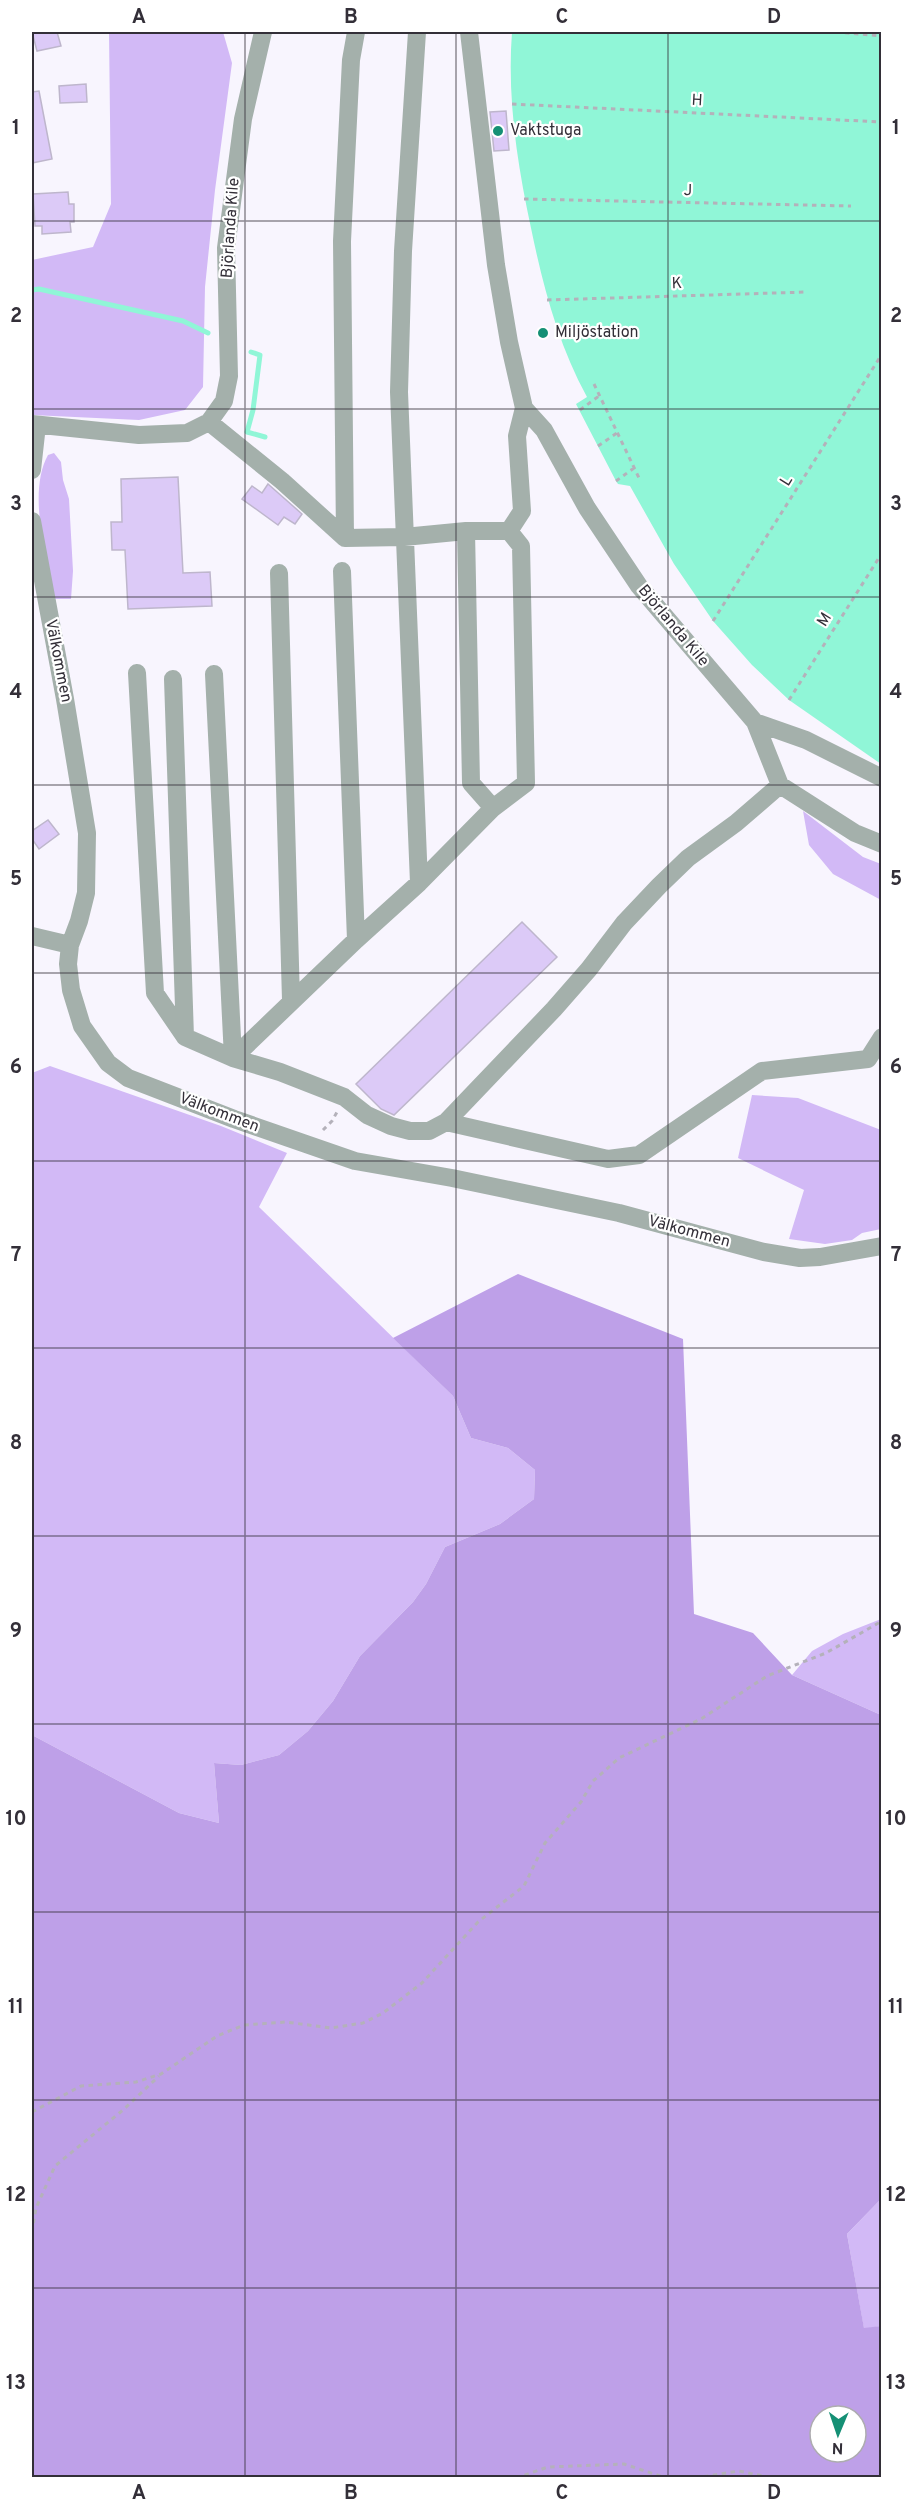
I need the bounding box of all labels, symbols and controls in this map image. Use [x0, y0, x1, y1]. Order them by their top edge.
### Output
text: A [132, 5, 146, 31]
text: B [344, 5, 358, 31]
text: C [556, 5, 568, 31]
text: D [767, 5, 781, 31]
street label: H [691, 91, 703, 111]
text: 1 [12, 116, 20, 142]
text: 1 [892, 116, 900, 142]
place label: Vaktstuga [510, 121, 581, 141]
marker: Vaktstuga [491, 124, 505, 138]
street label: Björlanda Kile [218, 177, 244, 279]
street label: J [683, 181, 693, 201]
street label: K [671, 274, 683, 294]
text: 2 [10, 304, 22, 330]
text: 2 [890, 304, 902, 330]
place label: Miljöstation [555, 323, 639, 343]
marker: Miljöstation [536, 326, 550, 340]
street label: L [776, 472, 798, 490]
text: 3 [10, 492, 22, 518]
text: 3 [890, 492, 902, 518]
street label: Björlanda Kile [633, 581, 713, 671]
street label: M [813, 609, 837, 631]
street label: Välkommen [40, 618, 76, 704]
text: 4 [10, 680, 22, 706]
text: 4 [890, 680, 902, 706]
text: 5 [10, 867, 22, 893]
text: 5 [890, 867, 902, 893]
text: 6 [10, 1055, 22, 1081]
text: 6 [890, 1055, 902, 1081]
street label: Välkommen [176, 1089, 262, 1137]
street label: Välkommen [646, 1211, 732, 1253]
text: 7 [11, 1243, 21, 1269]
text: 7 [891, 1243, 901, 1269]
text: 8 [10, 1431, 22, 1457]
text: 8 [890, 1431, 902, 1457]
text: 9 [10, 1619, 22, 1645]
text: 9 [890, 1619, 902, 1645]
text: 10 [5, 1807, 27, 1833]
text: 10 [885, 1807, 907, 1833]
text: 11 [8, 1995, 24, 2021]
text: 11 [888, 1995, 904, 2021]
text: 12 [6, 2183, 26, 2209]
text: 12 [886, 2183, 906, 2209]
text: 13 [6, 2371, 26, 2397]
text: 13 [886, 2371, 906, 2397]
north arrow [808, 2404, 868, 2464]
text: N [831, 2437, 844, 2457]
text: A [132, 2481, 146, 2507]
text: B [344, 2481, 358, 2507]
text: C [556, 2481, 568, 2507]
text: D [767, 2481, 781, 2507]

